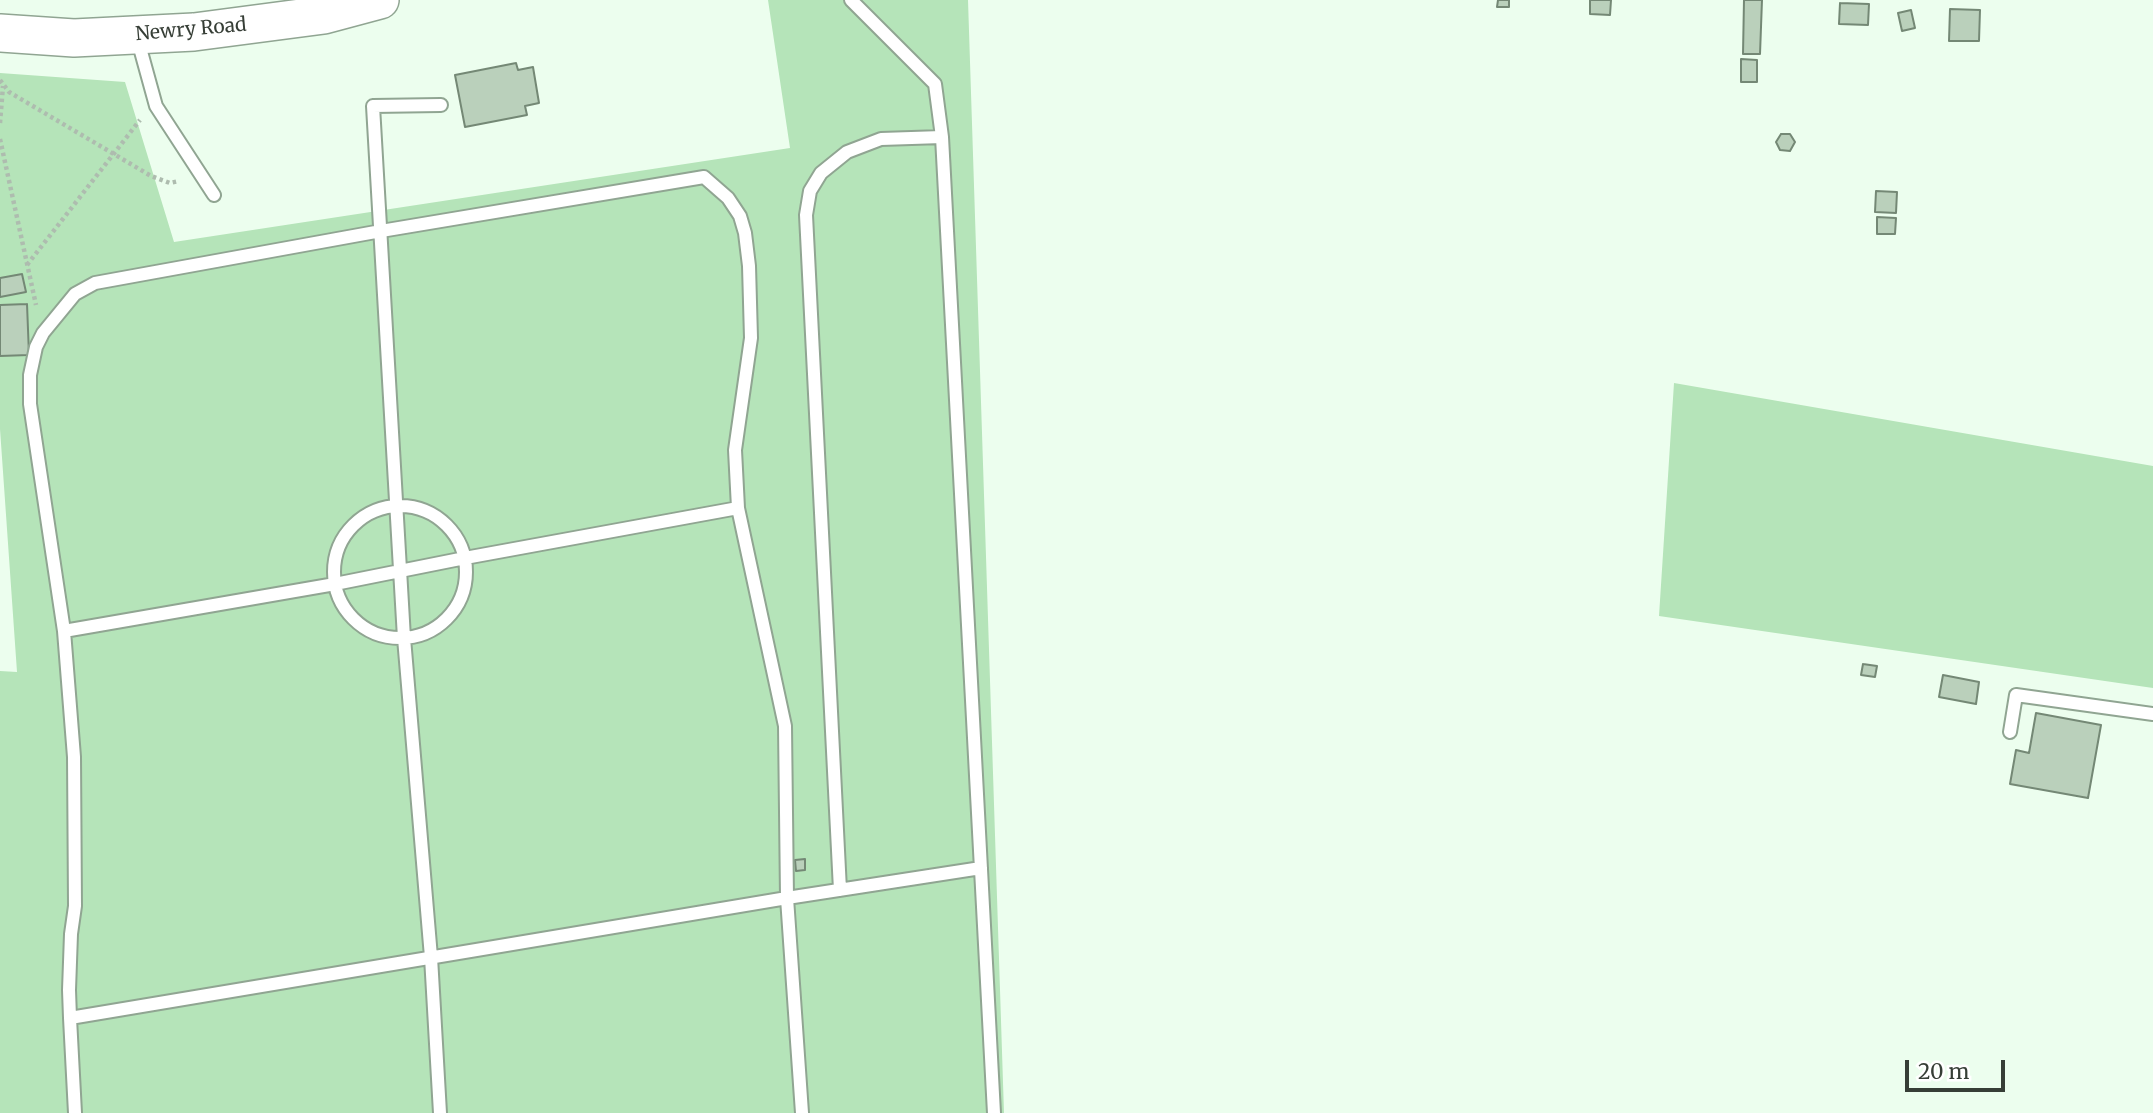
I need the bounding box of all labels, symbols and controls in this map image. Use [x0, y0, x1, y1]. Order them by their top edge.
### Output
street label: Newry Road [134, 14, 248, 46]
scale bar [1908, 1046, 2008, 1090]
text: 20 m [1918, 1058, 1969, 1085]

